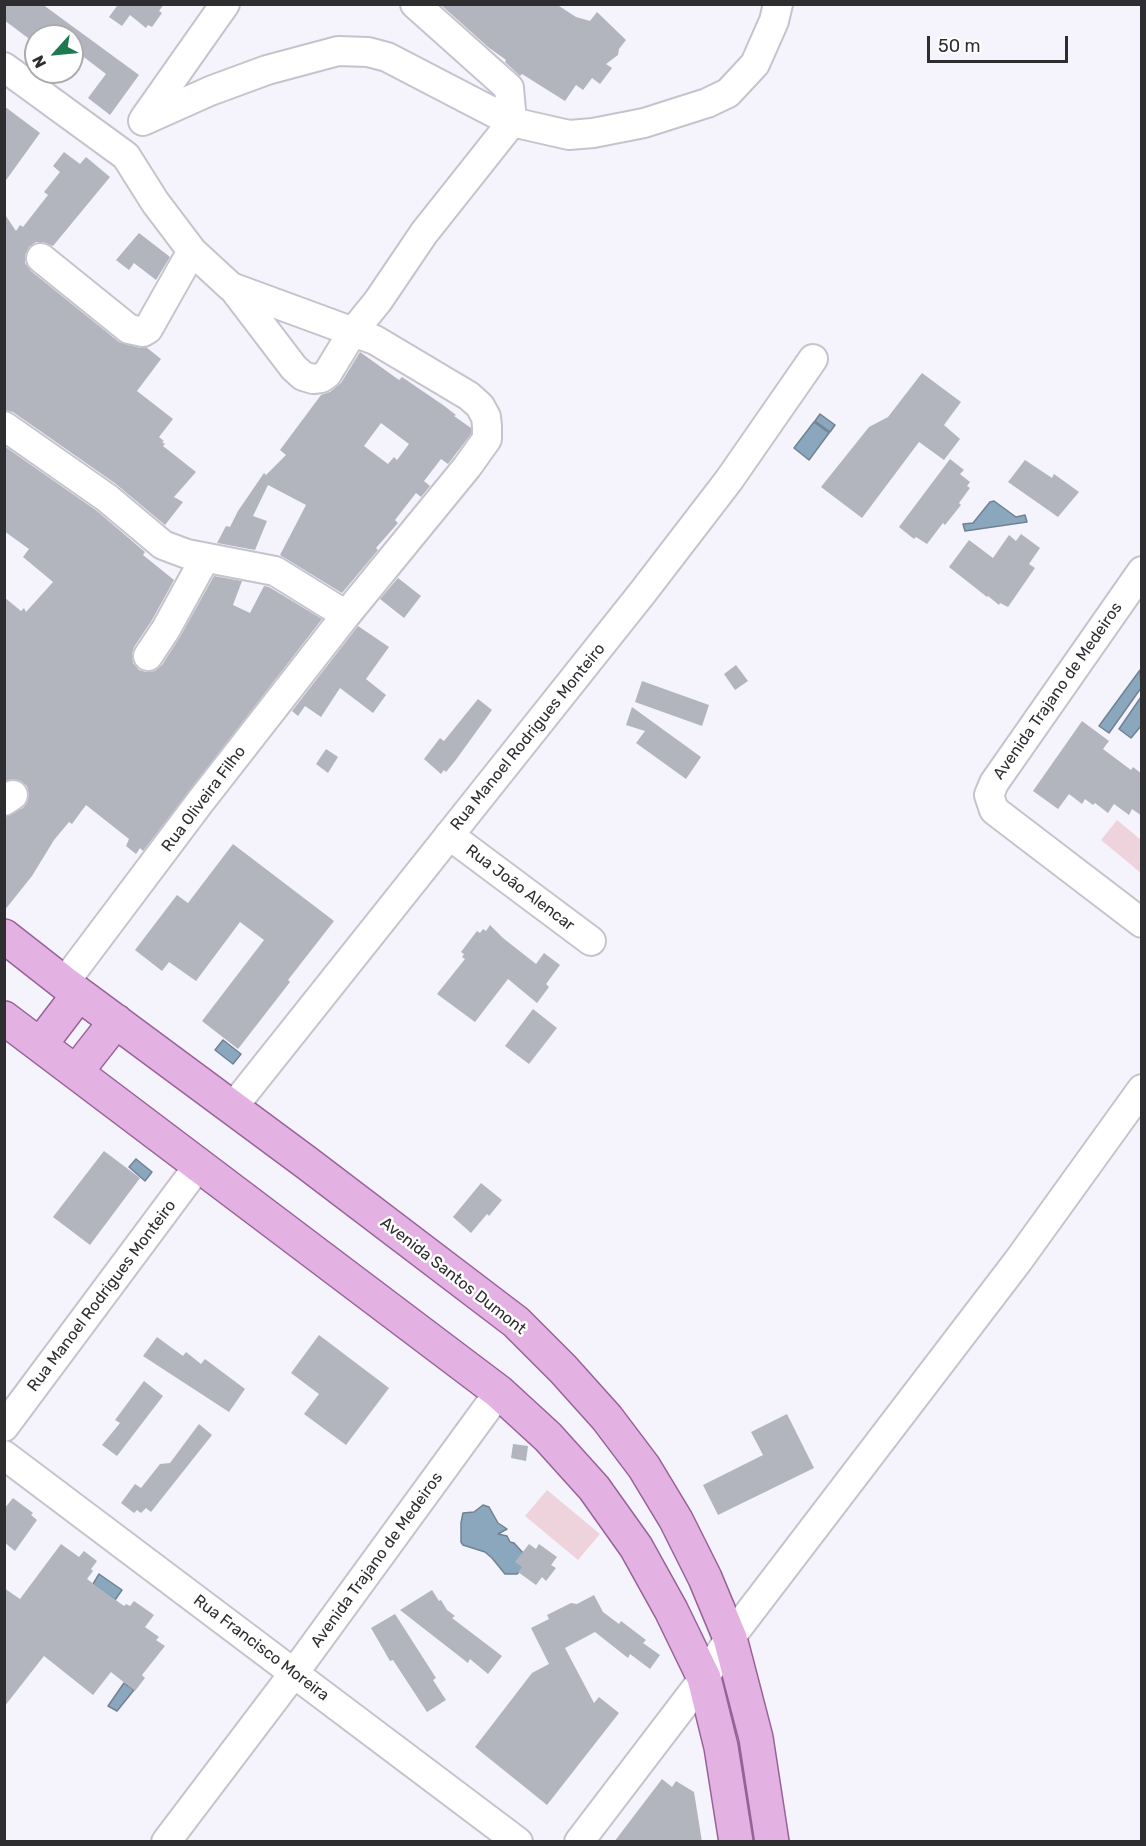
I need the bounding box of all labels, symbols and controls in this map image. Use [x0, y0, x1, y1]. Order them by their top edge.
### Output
north arrow [24, 24, 84, 84]
scale bar [930, 24, 1071, 62]
text: 50 m [938, 35, 981, 57]
text: N [28, 52, 50, 71]
street label: Avenida Trajano de Medeiros [989, 599, 1127, 783]
street label: Rua Manoel Rodrigues Monteiro [447, 640, 609, 834]
street label: Rua Oliveira Filho [158, 742, 250, 856]
street label: Rua João Alencar [462, 841, 578, 935]
street label: Rua Manoel Rodrigues Monteiro [24, 1196, 180, 1396]
street label: Avenida Santos Dumont [376, 1213, 530, 1339]
street label: Avenida Trajano de Medeiros [307, 1469, 447, 1651]
street label: Rua Francisco Moreira [189, 1591, 333, 1705]

